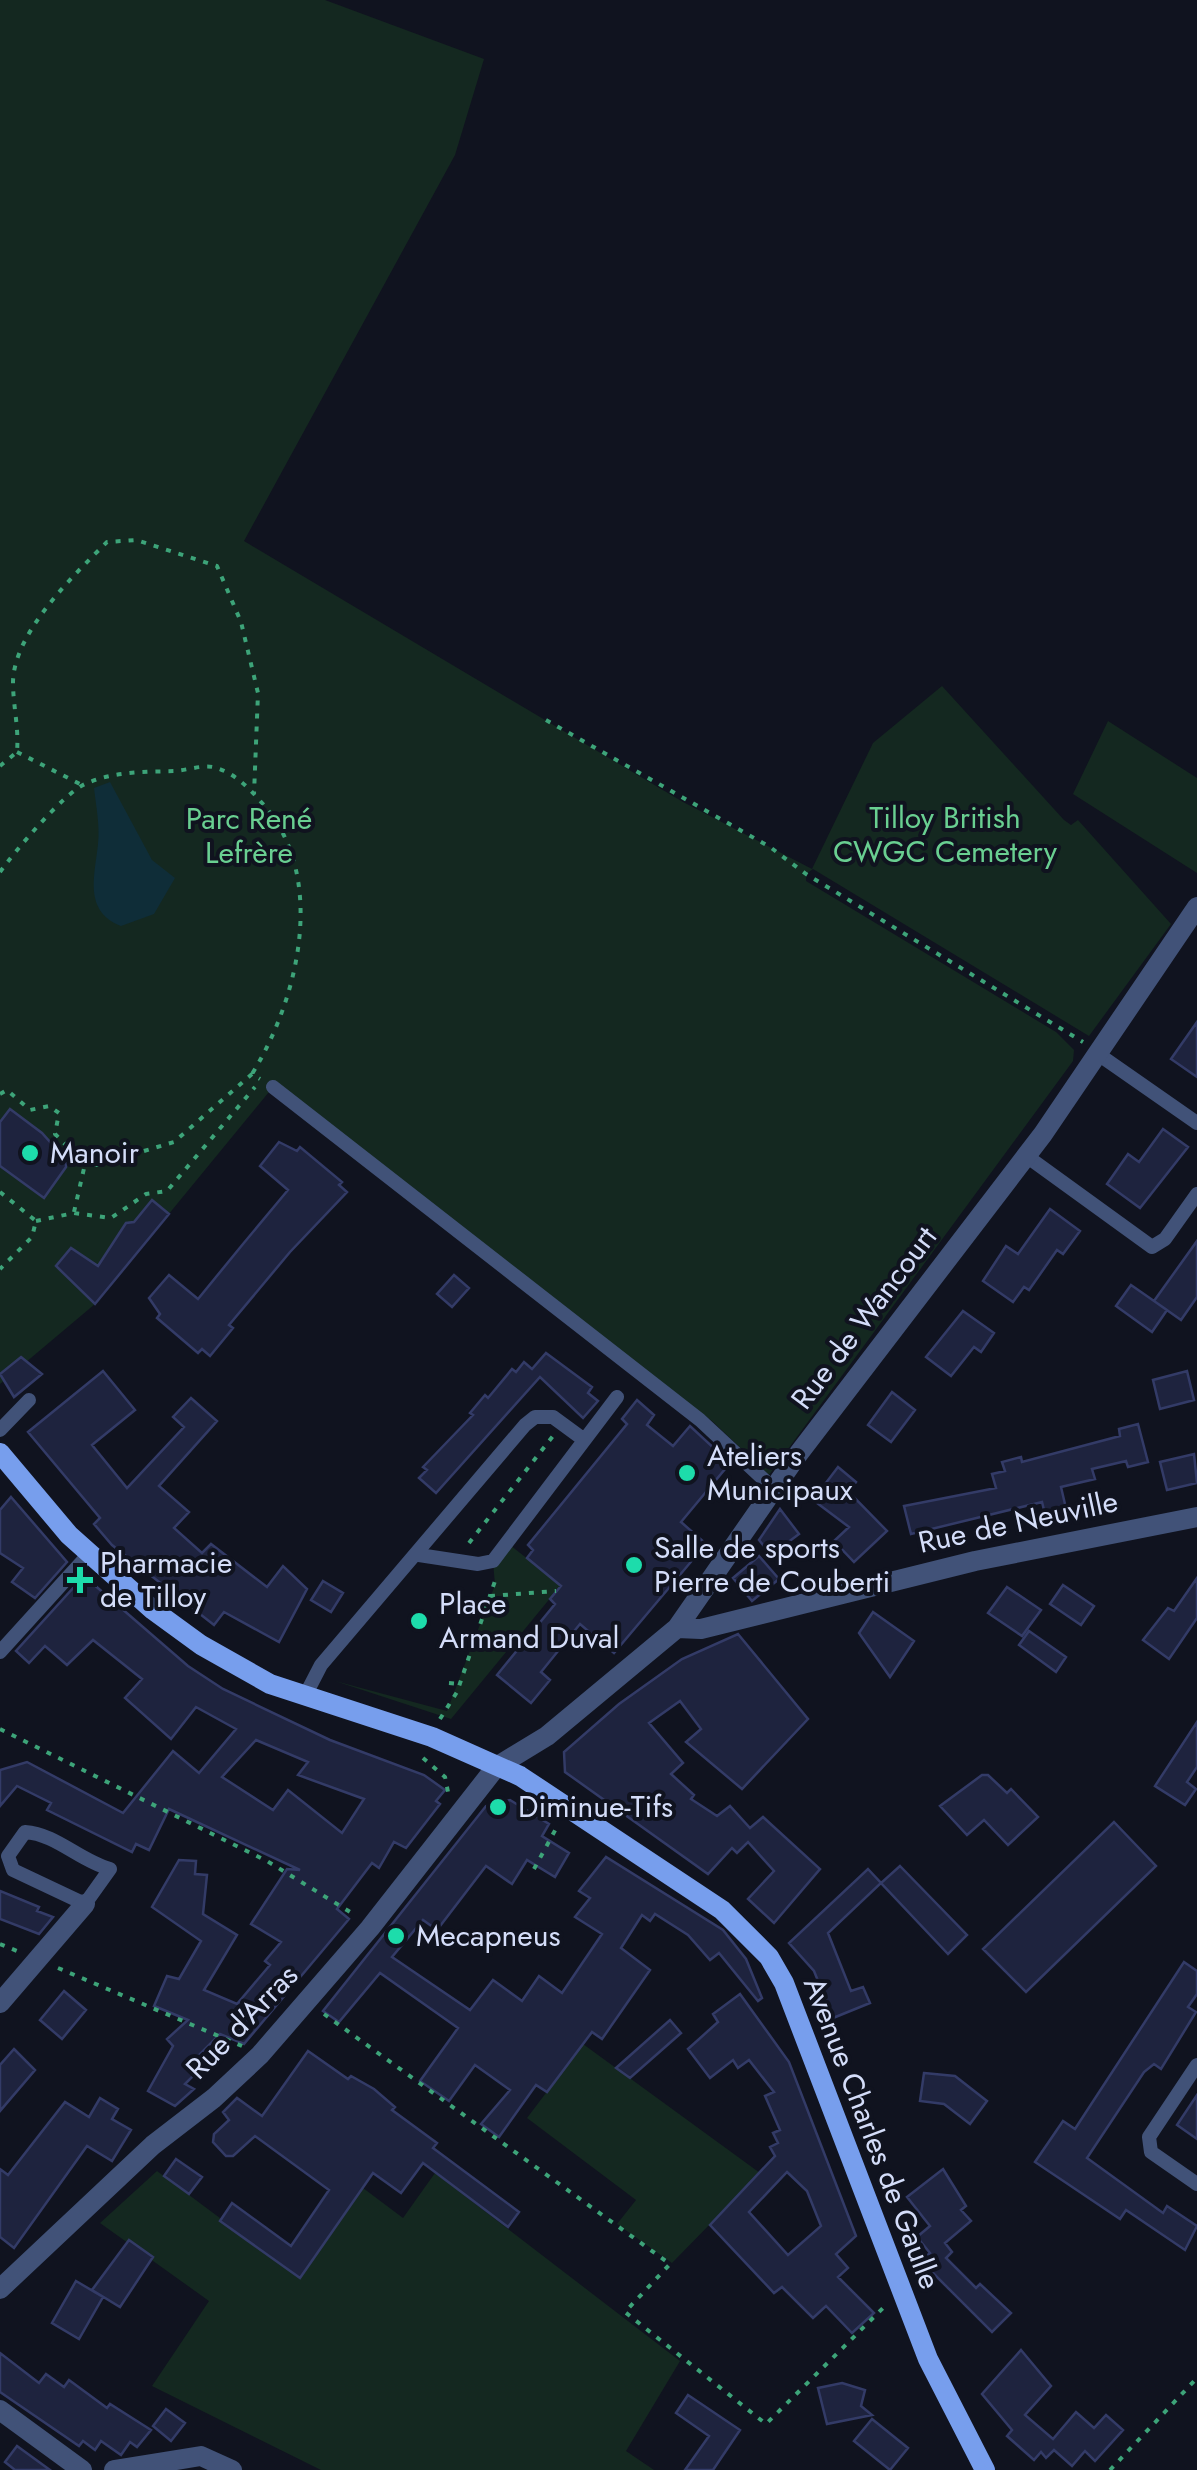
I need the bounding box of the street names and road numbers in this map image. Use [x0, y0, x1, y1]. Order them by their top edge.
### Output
street label: Rue de Wancourt [780, 1217, 947, 1418]
street label: Rue de Neuville [914, 1479, 1122, 1564]
street label: Rue d'Arras [176, 1955, 307, 2089]
street label: Avenue Charles de Gaulle [793, 1971, 952, 2295]

